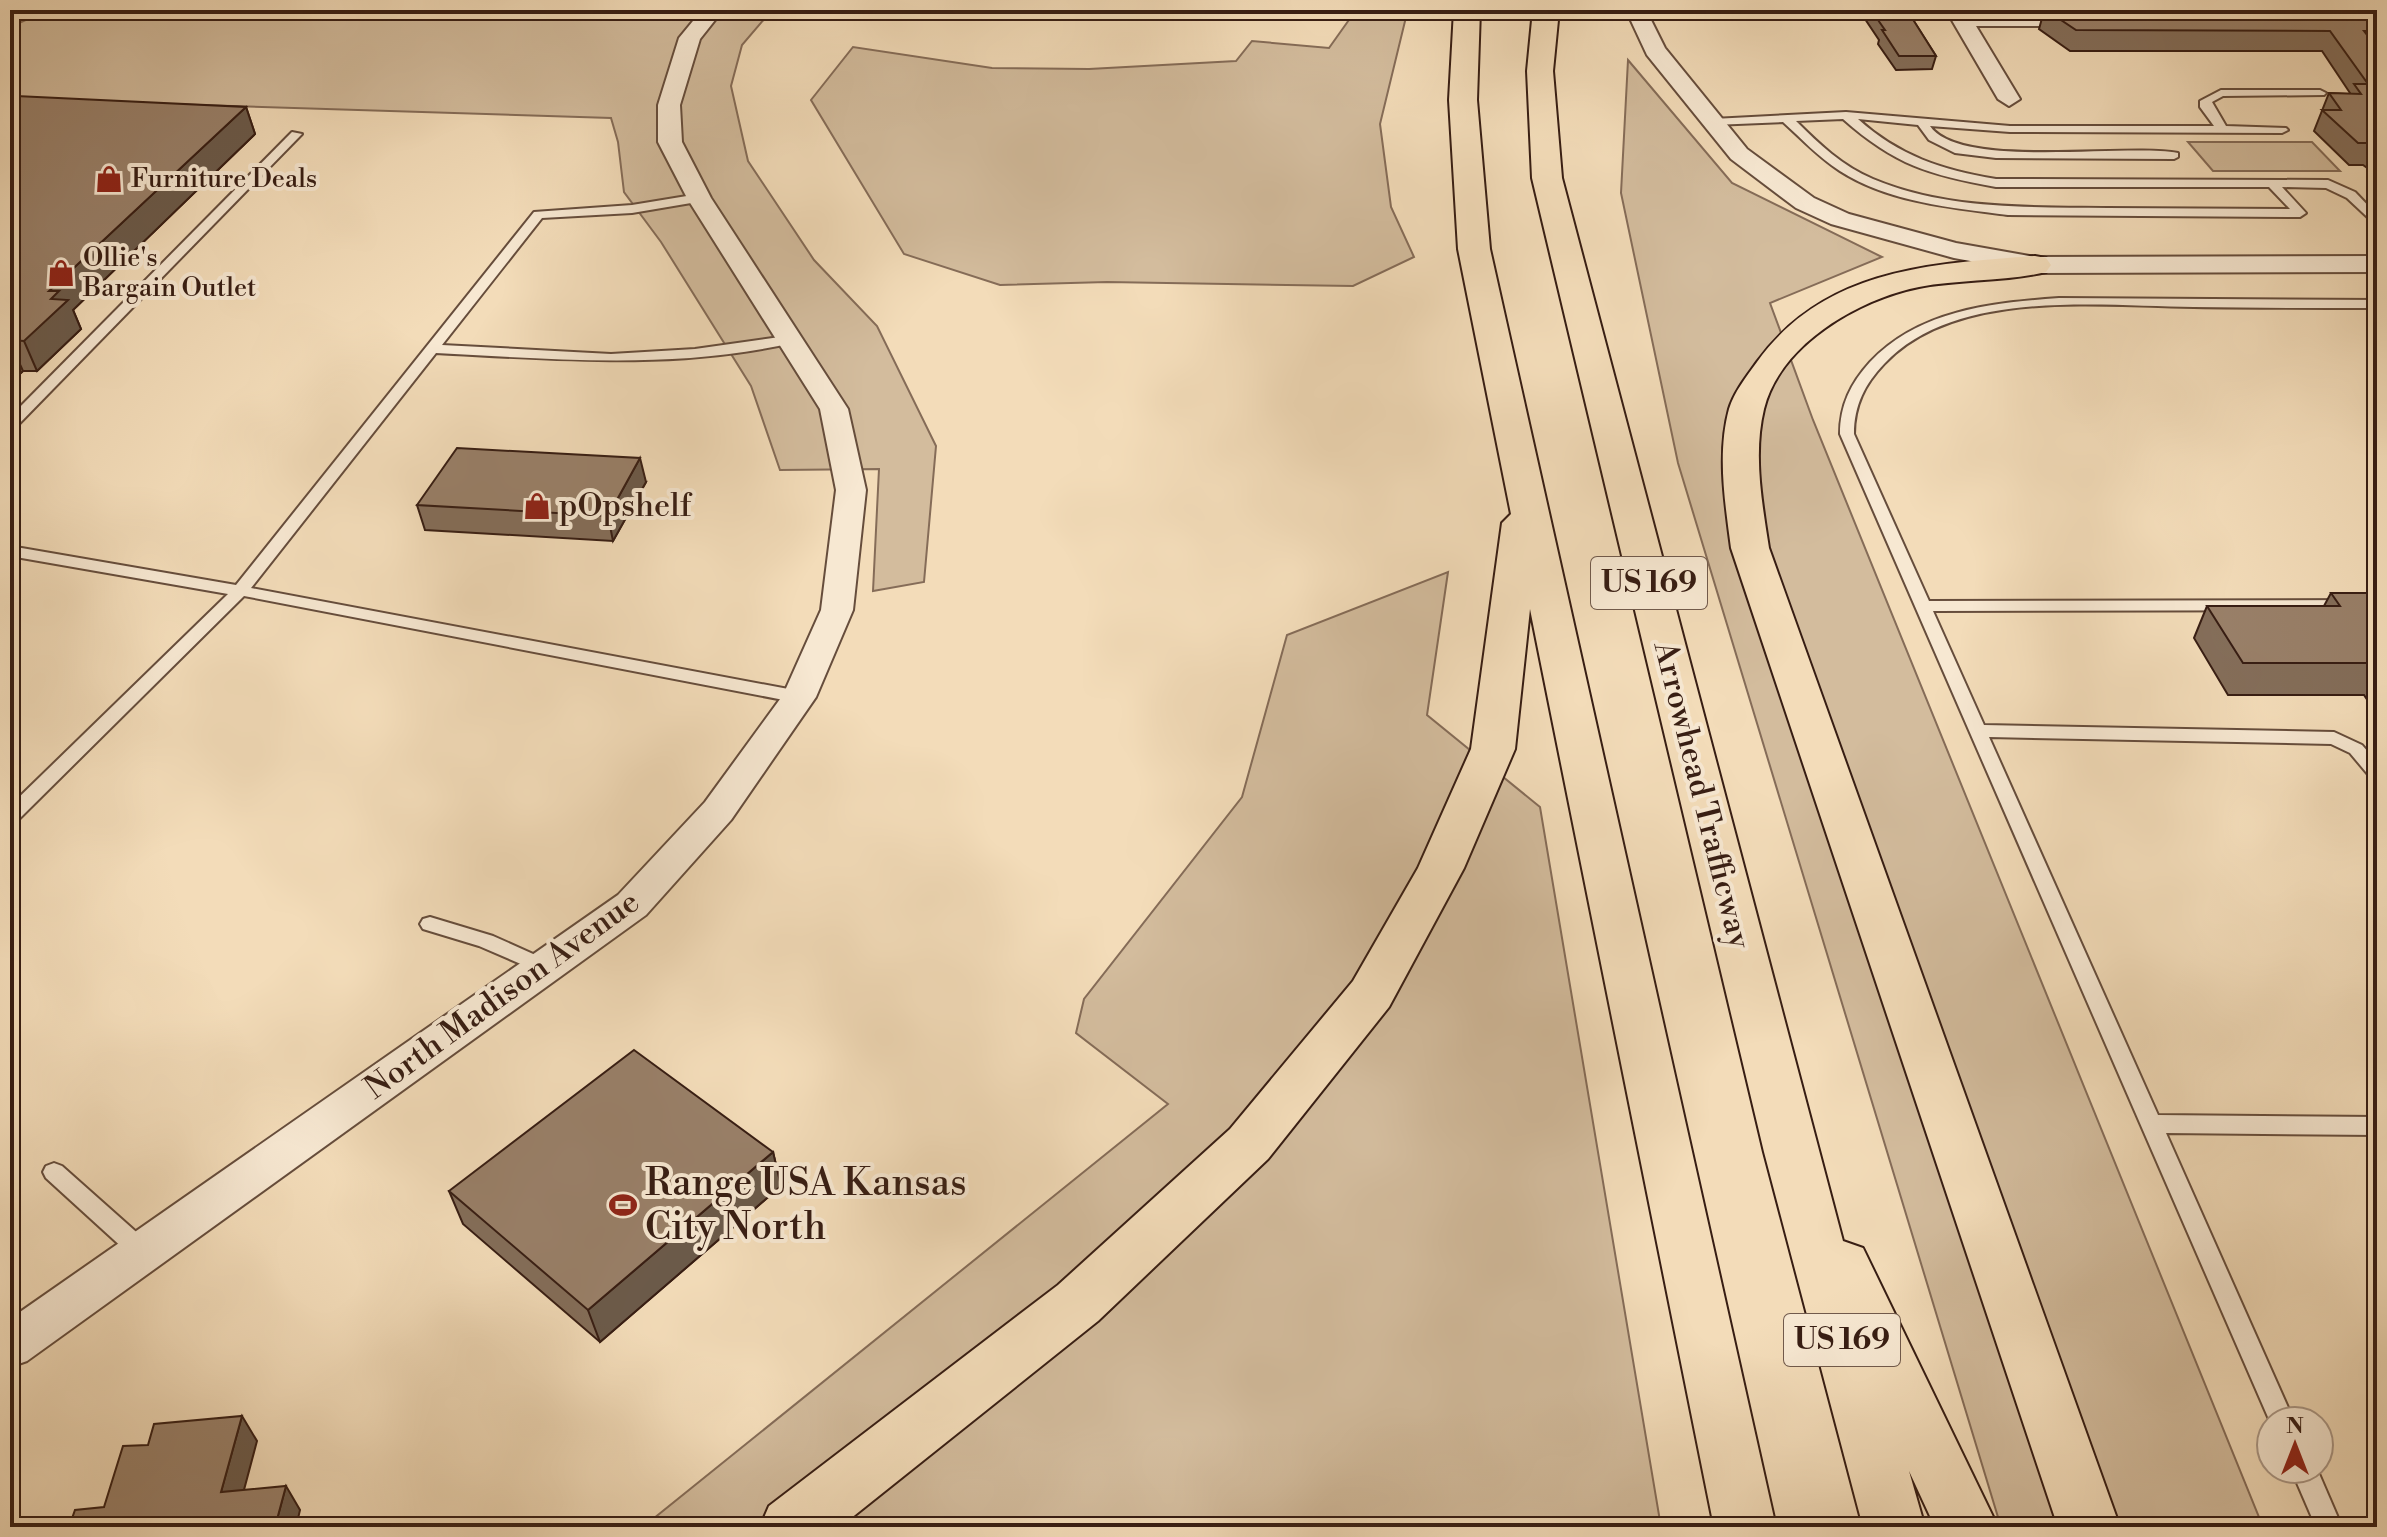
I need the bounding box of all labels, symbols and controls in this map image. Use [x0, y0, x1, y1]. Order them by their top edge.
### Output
place label: Furniture Deals [131, 163, 317, 195]
shop icon: Furniture Deals [94, 164, 124, 194]
place label: Ollie's Bargain Outlet [82, 242, 256, 304]
shop icon: Ollie's Bargain Outlet [46, 258, 76, 288]
place label: pOpshelf [559, 486, 693, 526]
shop icon: pOpshelf [522, 491, 552, 521]
road number: US 169 [1591, 557, 1707, 609]
street label: Arrowhead Trafficway [1644, 636, 1760, 953]
street label: North Madison Avenue [357, 882, 647, 1108]
place label: Range USA Kansas City North [645, 1160, 967, 1251]
sports icon: Range USA Kansas City North [608, 1190, 638, 1220]
road number: US 169 [1784, 1314, 1900, 1366]
north arrow [2255, 1405, 2335, 1485]
text: N [2286, 1413, 2304, 1440]

